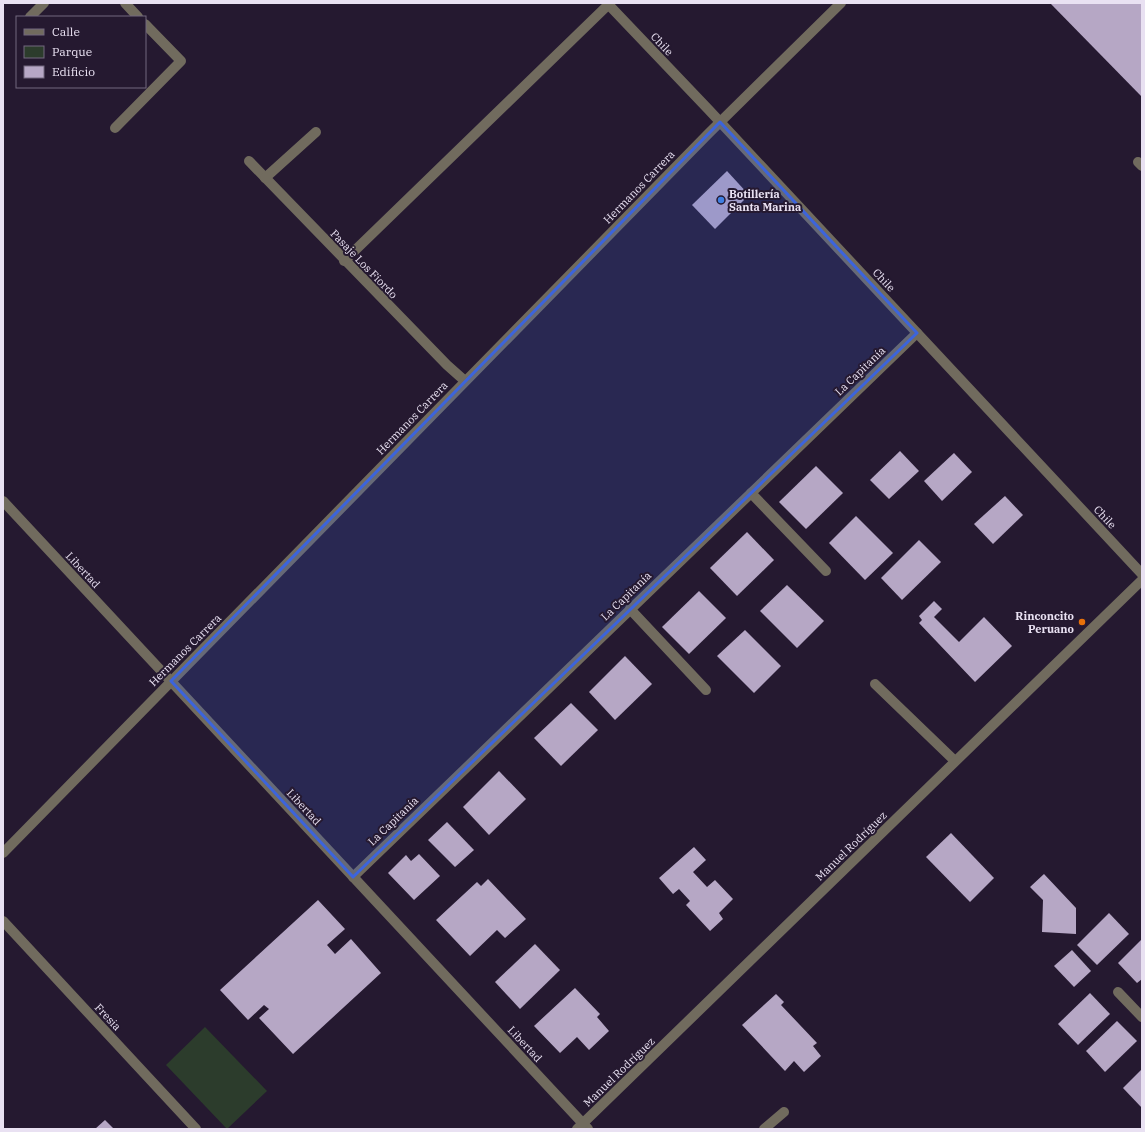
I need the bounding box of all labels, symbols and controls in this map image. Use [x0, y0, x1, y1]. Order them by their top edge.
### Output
legend [16, 16, 146, 88]
text: Calle [52, 24, 80, 39]
street label: Chile [648, 29, 676, 59]
text: Parque [52, 44, 92, 59]
text: Edificio [52, 64, 95, 79]
street label: Hermanos Carrera [600, 147, 678, 227]
place label: Botillería Santa Marina [729, 187, 801, 214]
marker: Botillería Santa Marina [716, 195, 726, 205]
street label: Pasaje Los Fiordo [328, 227, 400, 301]
street label: Chile [870, 265, 898, 295]
street label: La Capitanía [832, 343, 888, 399]
street label: Hermanos Carrera [373, 378, 451, 458]
street label: Chile [1091, 502, 1119, 532]
street label: Libertad [63, 549, 103, 591]
street label: La Capitanía [598, 568, 654, 624]
place label: Rinconcito Peruano [1015, 609, 1074, 636]
street label: Hermanos Carrera [146, 611, 224, 689]
marker: Rinconcito Peruano [1077, 617, 1087, 627]
street label: Libertad [284, 786, 324, 828]
street label: La Capitanía [365, 793, 421, 849]
street label: Manuel Rodríguez [812, 808, 890, 884]
street label: Fresia [92, 1000, 124, 1034]
street label: Libertad [505, 1023, 545, 1065]
street label: Manuel Rodríguez [580, 1034, 658, 1110]

